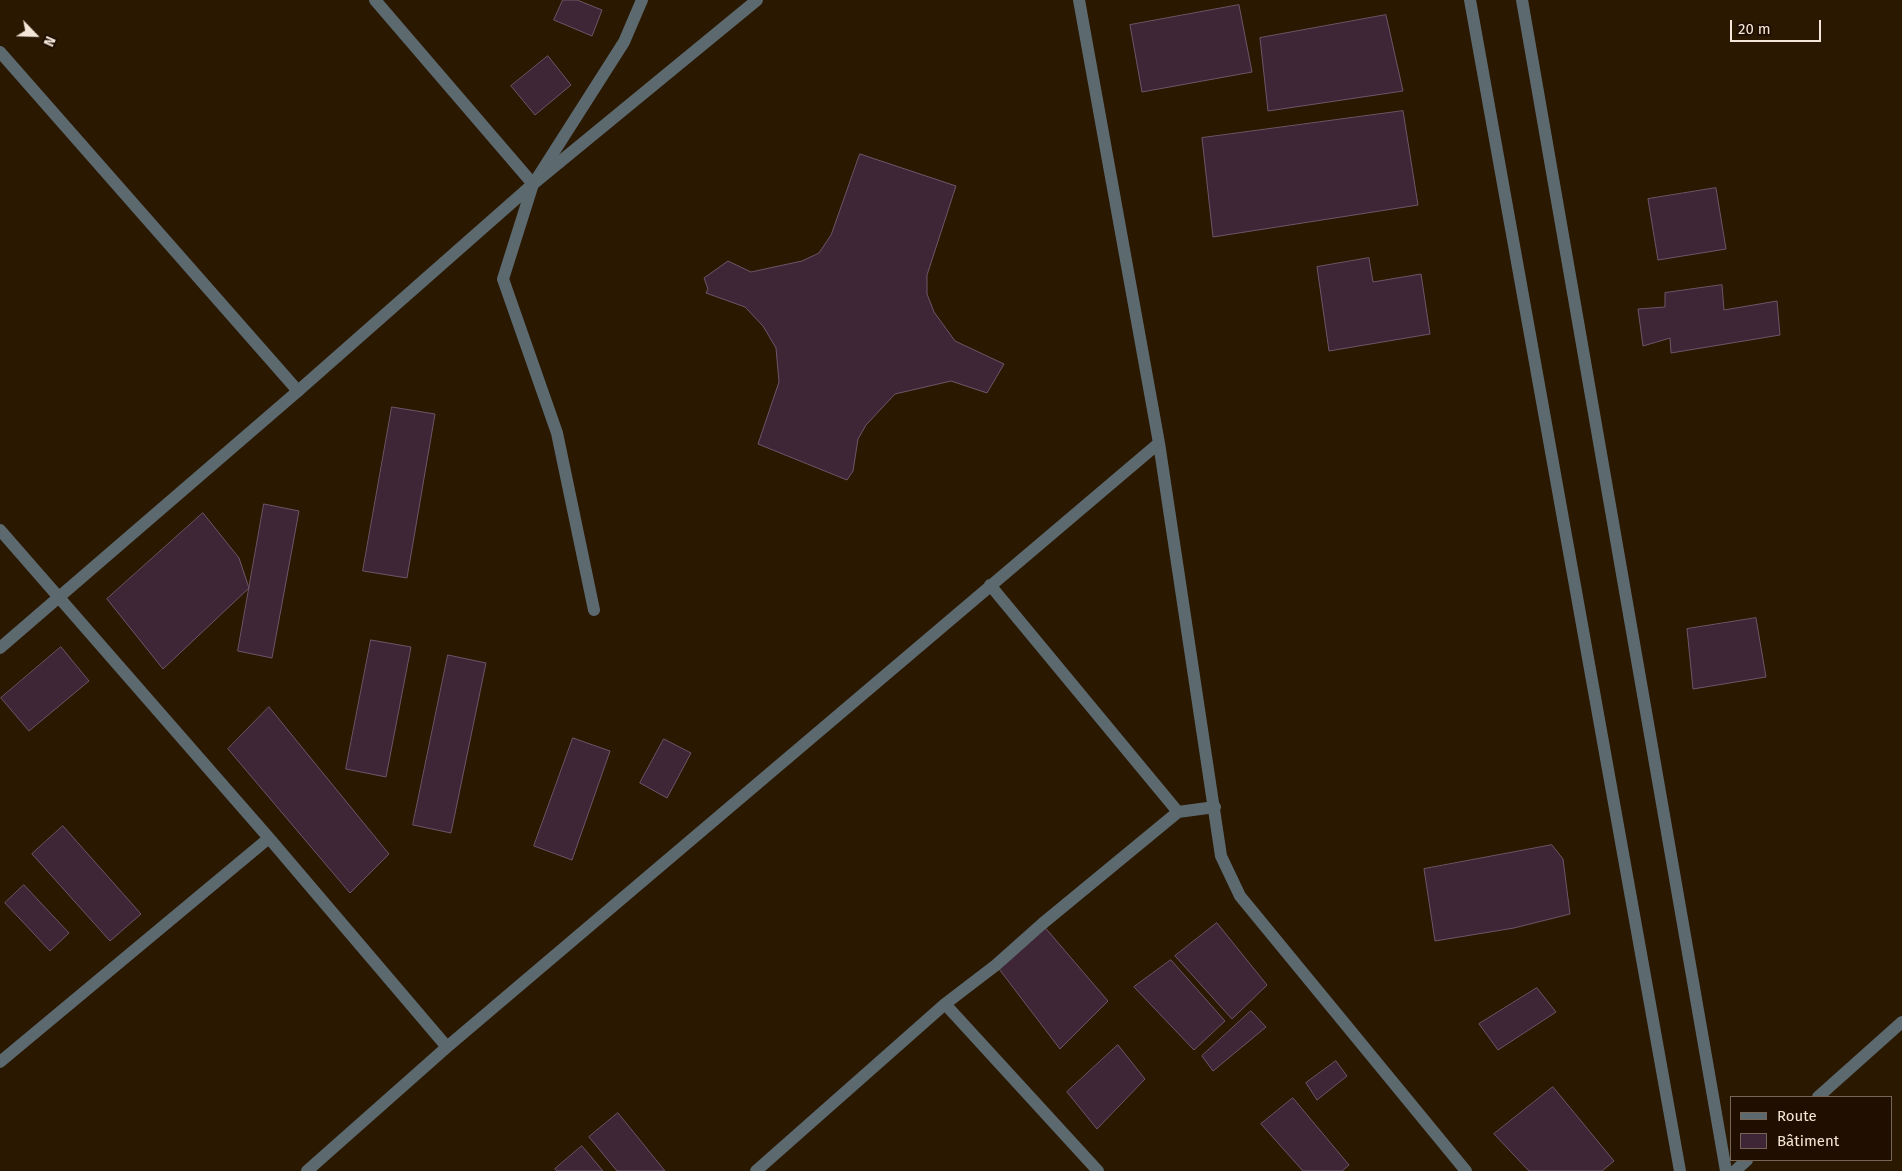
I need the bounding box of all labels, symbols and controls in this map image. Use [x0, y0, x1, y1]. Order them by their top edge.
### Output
north arrow [10, 10, 60, 60]
scale bar [1732, 10, 1823, 42]
text: 20 m [1738, 20, 1771, 38]
text: N [40, 34, 59, 49]
legend [1730, 1096, 1892, 1161]
text: Route [1777, 1107, 1817, 1125]
text: Bâtiment [1777, 1132, 1839, 1150]

